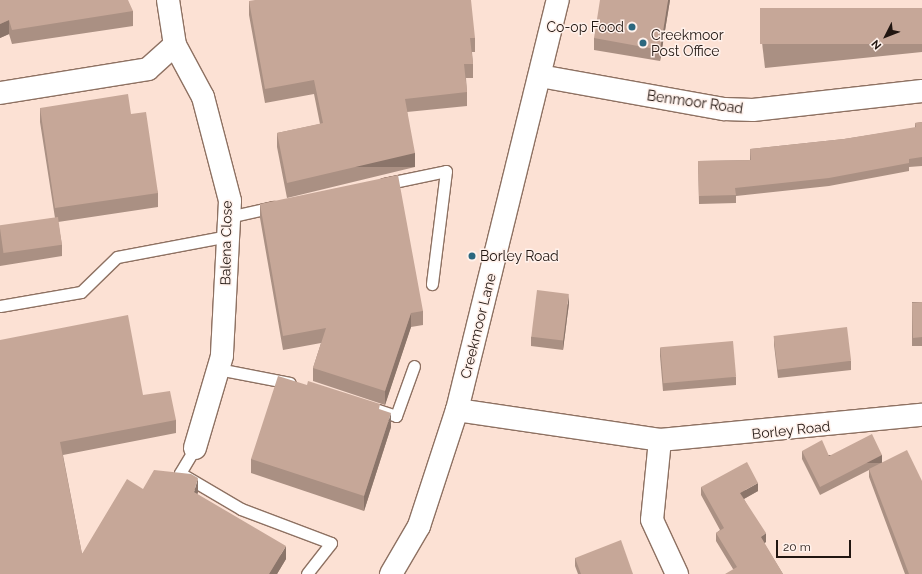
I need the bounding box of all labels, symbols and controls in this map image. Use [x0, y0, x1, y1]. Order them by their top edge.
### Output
north arrow [866, 16, 906, 56]
place label: Co-op Food [546, 19, 624, 35]
marker: Co-op Food [627, 22, 637, 32]
place label: Creekmoor Post Office [651, 27, 724, 60]
text: N [869, 37, 884, 52]
marker: Creekmoor Post Office [638, 38, 648, 48]
street label: Benmoor Road [646, 87, 744, 117]
street label: Balena Close [217, 200, 235, 286]
place label: Borley Road [480, 248, 559, 264]
marker: Borley Road [467, 251, 477, 261]
street label: Creekmoor Lane [457, 271, 499, 381]
street label: Borley Road [751, 418, 831, 442]
scale bar [778, 532, 853, 558]
text: 20 m [783, 540, 811, 554]

